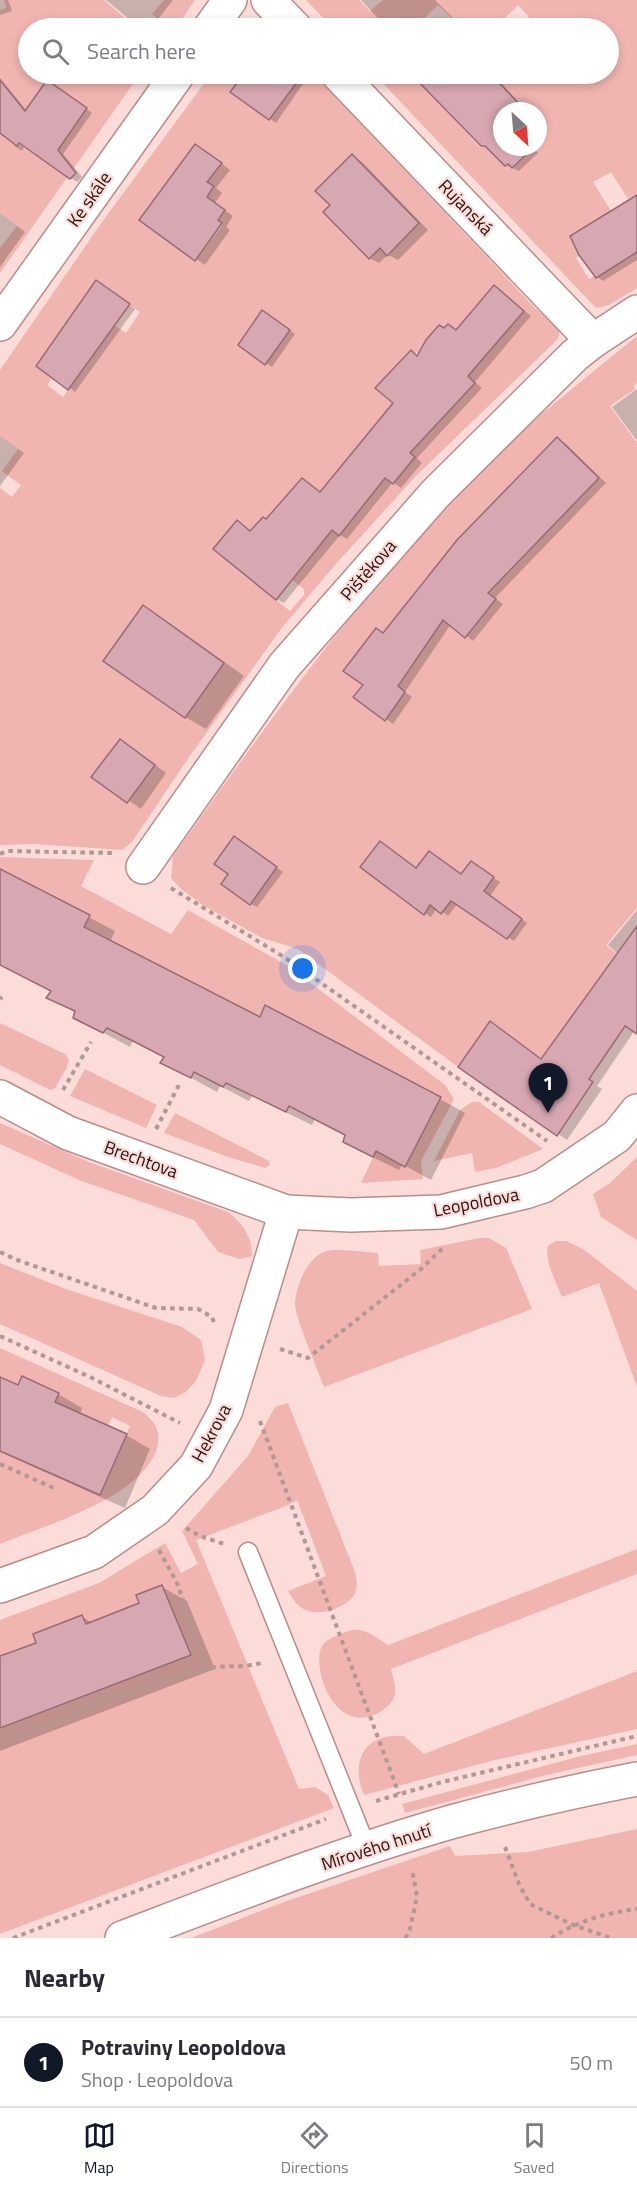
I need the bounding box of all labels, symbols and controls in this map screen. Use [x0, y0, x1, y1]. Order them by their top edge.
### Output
search box [18, 18, 619, 84]
text: Search here [87, 34, 196, 68]
icon: search [39, 35, 72, 68]
north arrow [493, 102, 547, 156]
street label: Ke skále [60, 166, 118, 232]
street label: Rujanská [432, 173, 500, 241]
street label: Pištěkova [334, 533, 402, 607]
your location [288, 954, 317, 983]
pin: 1 [528, 1064, 568, 1113]
street label: Brechtova [100, 1133, 182, 1185]
street label: Leopoldova [431, 1180, 521, 1224]
street label: Hekrova [184, 1399, 238, 1467]
street label: Mírového hnutí [317, 1816, 436, 1878]
text: Nearby [24, 1958, 105, 1997]
text: Potraviny Leopoldova [81, 2030, 286, 2064]
text: 1 [38, 2047, 49, 2078]
text: 50 m [569, 2047, 613, 2078]
text: Shop · Leopoldova [81, 2064, 233, 2095]
tab: Map [83, 2119, 116, 2179]
tab: Directions [281, 2119, 349, 2179]
tab: Saved [514, 2119, 554, 2179]

